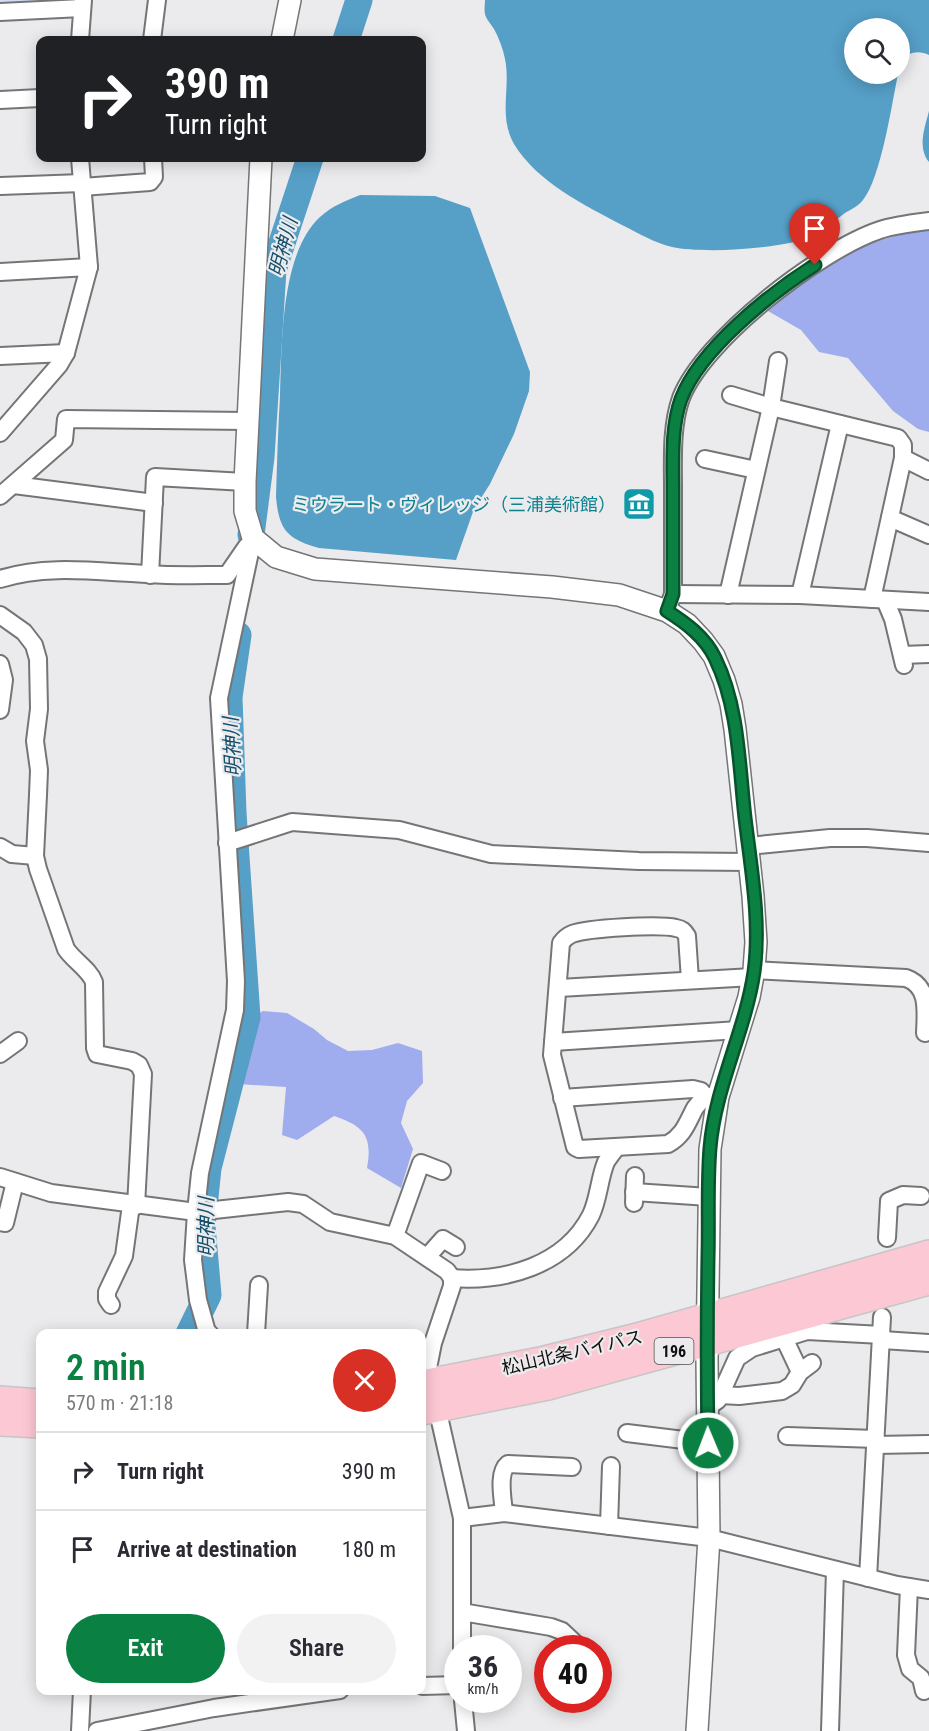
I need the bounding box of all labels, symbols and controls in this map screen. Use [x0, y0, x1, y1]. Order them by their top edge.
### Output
map controls [844, 18, 910, 84]
button: search [844, 18, 910, 84]
text: 390 m [165, 59, 270, 108]
icon: right [66, 60, 144, 138]
text: Turn right [165, 109, 267, 141]
pin [789, 203, 840, 265]
icon: arrive [798, 212, 831, 245]
water label: 明神川 [264, 213, 303, 279]
museum icon: ミウラート・ヴィレッジ（三浦美術館） [621, 486, 657, 522]
place label: ミウラート・ヴィレッジ（三浦美術館） [292, 494, 616, 515]
water label: 明神川 [218, 714, 246, 778]
water label: 明神川 [194, 1195, 218, 1257]
street label: 松山北条バイパス [500, 1326, 644, 1378]
road number: 196 [654, 1338, 694, 1364]
text: 2 min [66, 1347, 146, 1389]
button: close [333, 1349, 396, 1412]
text: 570 m · 21:18 [66, 1391, 173, 1415]
position arrow [676, 1411, 740, 1475]
icon: right [66, 1455, 99, 1488]
text: Turn right [117, 1459, 204, 1484]
text: 390 m [342, 1459, 396, 1484]
icon: arrive [66, 1533, 99, 1566]
text: Arrive at destination [117, 1537, 297, 1562]
text: 180 m [342, 1537, 396, 1562]
button: Exit [66, 1614, 225, 1683]
button: Share [237, 1614, 396, 1683]
speed limit sign: 40 [534, 1635, 612, 1713]
text: 36 [468, 1649, 498, 1684]
text: km/h [468, 1680, 498, 1698]

